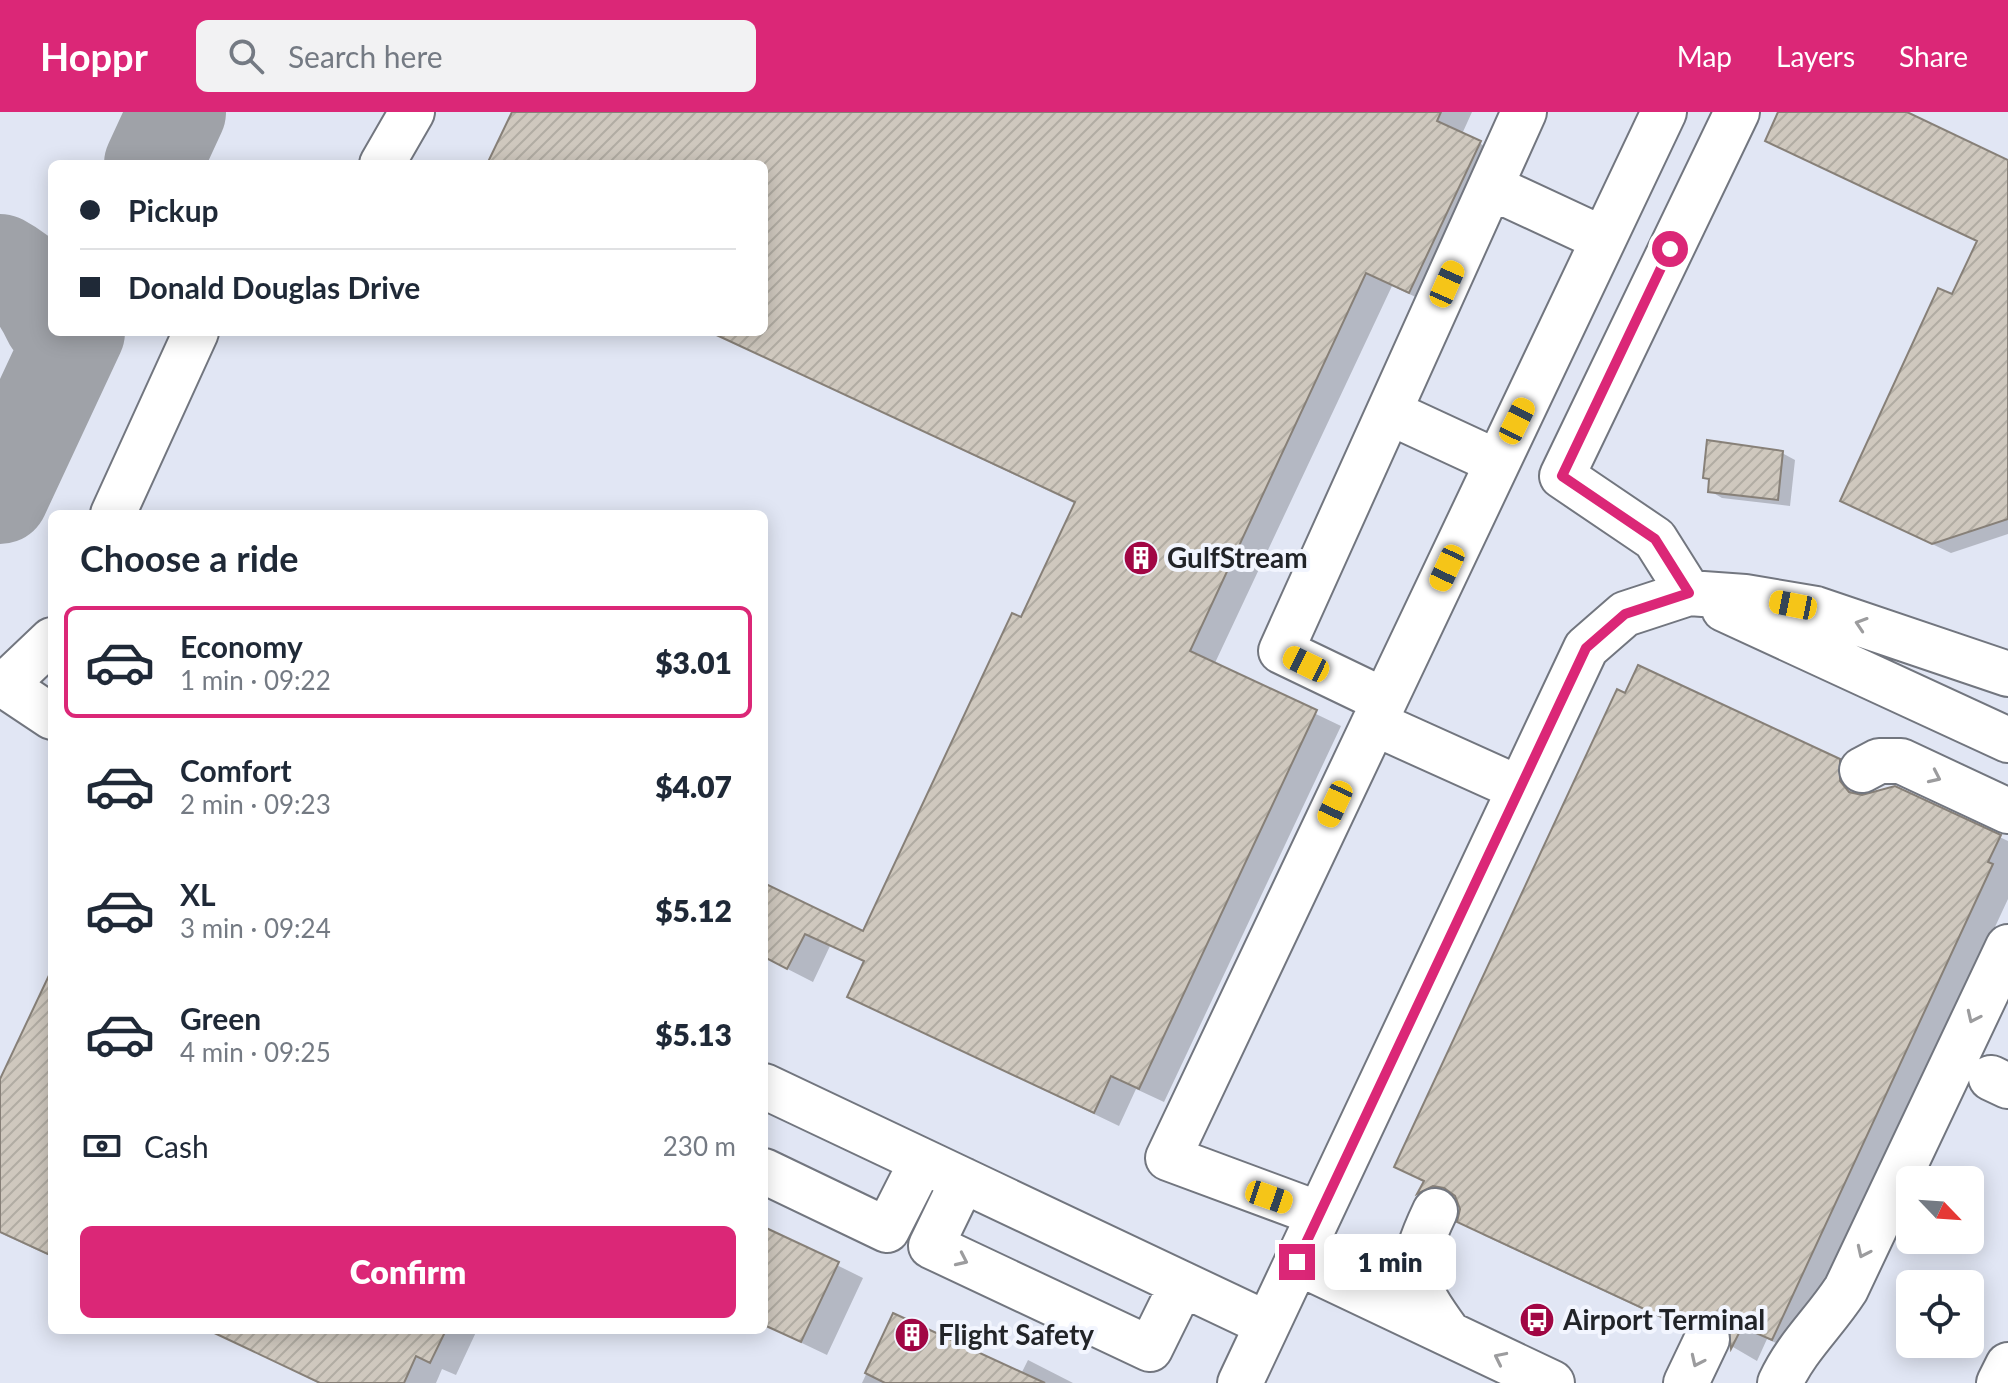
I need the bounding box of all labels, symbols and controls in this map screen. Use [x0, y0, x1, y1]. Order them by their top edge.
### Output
search box [196, 20, 756, 92]
text: Hoppr [40, 33, 148, 79]
icon: search [224, 34, 268, 78]
text: Search here [288, 38, 443, 74]
text: Map [1677, 39, 1732, 73]
text: Layers [1776, 39, 1855, 73]
text: Share [1899, 39, 1968, 73]
text: Pickup [128, 192, 219, 228]
route start [1652, 231, 1688, 267]
car [1426, 257, 1468, 311]
text: Donald Douglas Drive [128, 269, 420, 305]
car [1496, 394, 1538, 448]
text: Choose a ride [80, 536, 299, 580]
building icon: GulfStream [1122, 539, 1160, 577]
place label: GulfStream [1167, 540, 1308, 574]
car [1426, 541, 1468, 595]
car [1767, 589, 1819, 621]
one-way arrow [1855, 617, 1868, 633]
icon: car [84, 626, 156, 698]
text: Economy [180, 628, 303, 664]
car [1279, 643, 1333, 685]
text: $3.01 [655, 644, 732, 680]
text: 1 min · 09:22 [180, 664, 331, 696]
icon: car [84, 750, 156, 822]
text: Comfort [180, 752, 292, 788]
one-way arrow [1926, 767, 1941, 783]
text: $4.07 [655, 768, 732, 804]
car [1314, 777, 1356, 831]
text: 2 min · 09:23 [180, 788, 331, 820]
icon: car [84, 874, 156, 946]
text: XL [180, 876, 216, 912]
text: $5.12 [655, 892, 732, 928]
text: 3 min · 09:24 [180, 912, 331, 944]
icon: car [84, 998, 156, 1070]
text: Green [180, 1000, 261, 1036]
one-way arrow [1967, 1008, 1983, 1023]
text: $5.13 [655, 1016, 732, 1052]
text: 4 min · 09:25 [180, 1036, 331, 1068]
icon: cash [80, 1124, 124, 1168]
text: Cash [144, 1128, 209, 1164]
text: 230 m [663, 1130, 736, 1162]
north arrow [1896, 1166, 1984, 1254]
map controls [1896, 1166, 1984, 1358]
car [1242, 1178, 1296, 1216]
button: Confirm [80, 1226, 736, 1318]
callout: 1 min [1325, 1234, 1457, 1290]
route end [1279, 1244, 1315, 1280]
one-way arrow [1857, 1244, 1873, 1259]
text: 1 min [1358, 1246, 1422, 1278]
one-way arrow [953, 1250, 968, 1266]
button: locate [1896, 1270, 1984, 1358]
bus stop icon: Airport Terminal [1518, 1301, 1556, 1339]
place label: Airport Terminal [1562, 1302, 1765, 1336]
building icon: Flight Safety [893, 1316, 931, 1354]
place label: Flight Safety [938, 1317, 1094, 1351]
one-way arrow [1691, 1352, 1707, 1367]
one-way arrow [1494, 1353, 1509, 1368]

